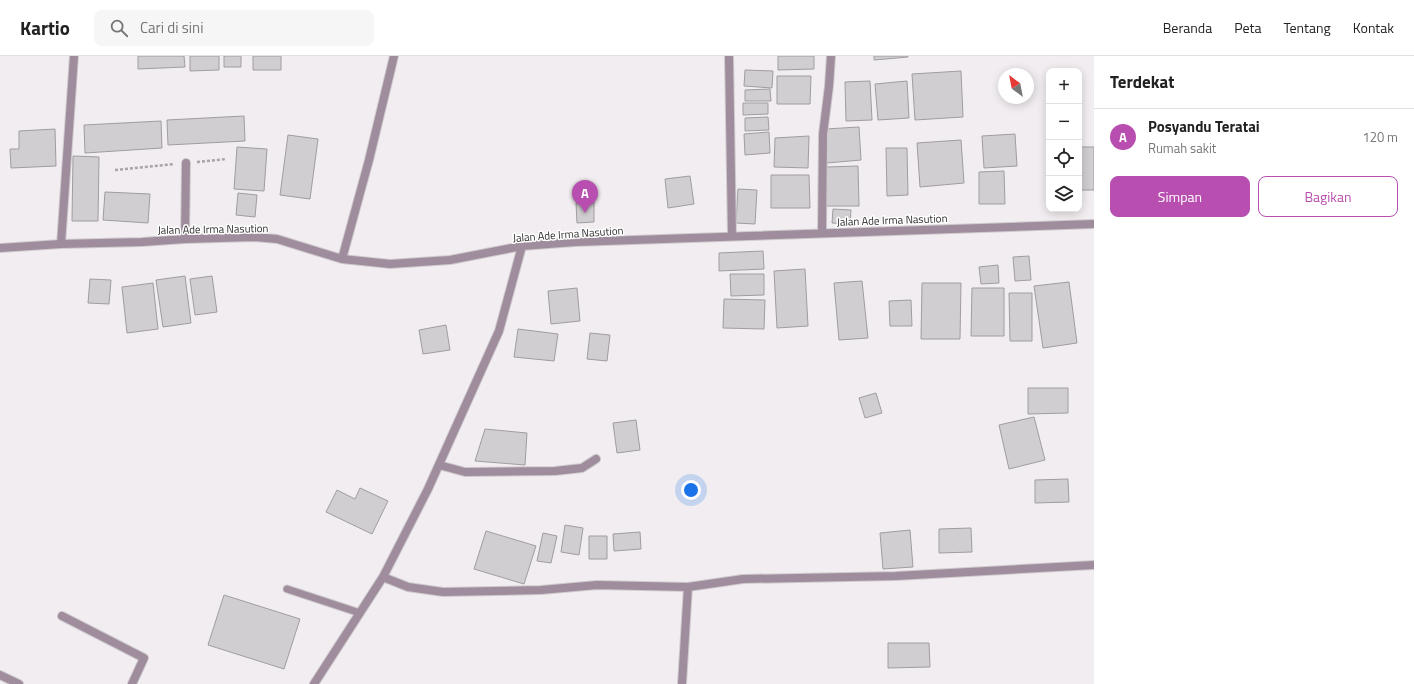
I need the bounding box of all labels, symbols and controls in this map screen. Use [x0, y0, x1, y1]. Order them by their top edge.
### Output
search box [94, 10, 374, 46]
text: Kartio [20, 13, 70, 42]
text: Cari di sini [140, 16, 203, 39]
icon: search [108, 17, 130, 39]
text: Beranda [1163, 17, 1212, 38]
text: Peta [1234, 17, 1261, 38]
text: Tentang [1283, 17, 1331, 38]
text: Kontak [1353, 17, 1394, 38]
north arrow [998, 68, 1034, 104]
map controls [1046, 68, 1082, 212]
button: + [1046, 68, 1082, 104]
text: Terdekat [1110, 69, 1174, 95]
button: − [1046, 104, 1082, 140]
text: Posyandu Teratai [1148, 115, 1260, 138]
text: A [1119, 127, 1127, 147]
text: 120 m [1362, 127, 1398, 147]
text: Rumah sakit [1148, 138, 1216, 158]
button: locate [1046, 140, 1082, 176]
button: layers [1046, 176, 1082, 212]
button: Simpan [1110, 176, 1250, 217]
button: Bagikan [1258, 176, 1398, 217]
pin: A [572, 180, 598, 213]
street label: Jalan Ade Irma Nasution [836, 210, 948, 230]
street label: Jalan Ade Irma Nasution [157, 220, 269, 238]
street label: Jalan Ade Irma Nasution [512, 222, 624, 246]
your location [681, 480, 701, 500]

